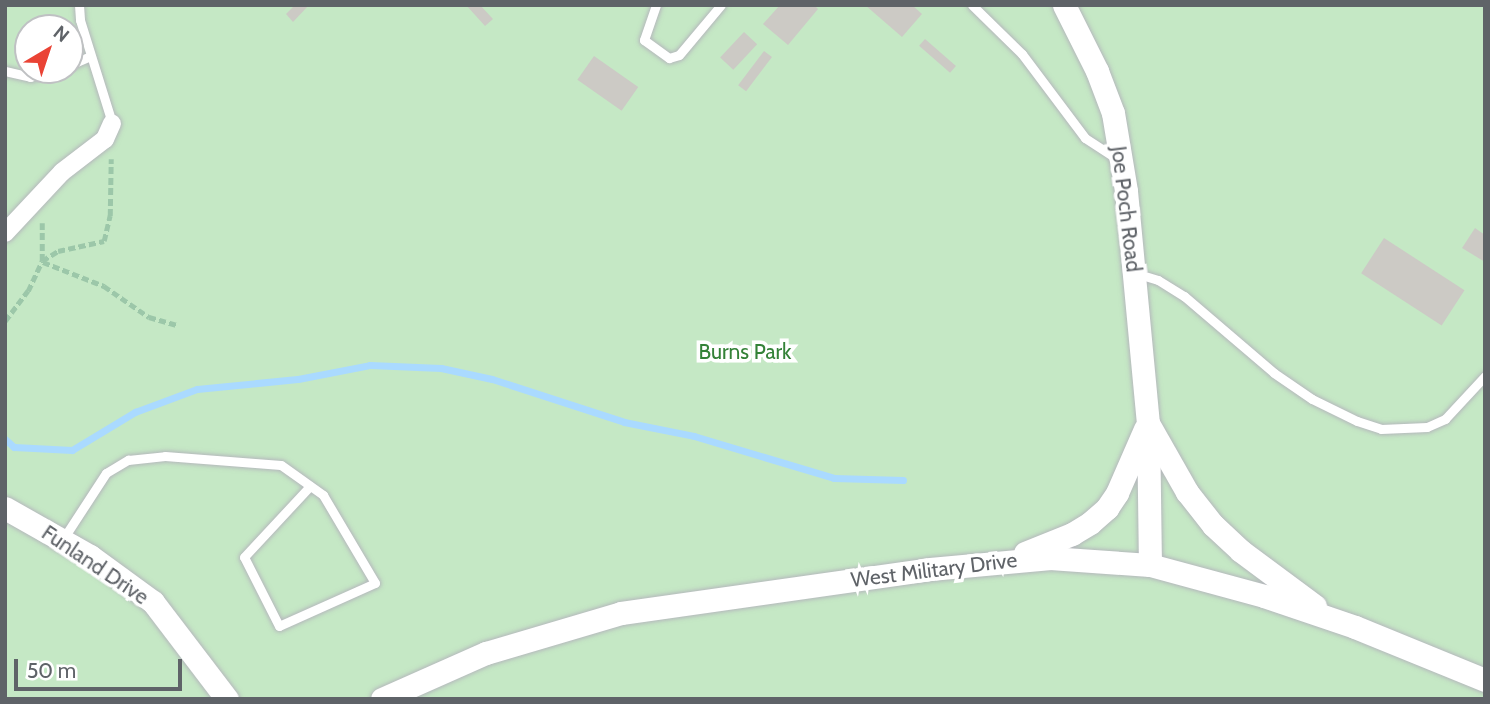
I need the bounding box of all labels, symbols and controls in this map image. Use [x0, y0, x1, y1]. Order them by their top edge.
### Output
north arrow [14, 14, 84, 84]
text: N [49, 21, 74, 47]
street label: Joe Poch Road [1106, 145, 1146, 273]
park label: Burns Park [698, 339, 792, 365]
street label: Funland Drive [37, 520, 153, 610]
street label: West Military Drive [849, 547, 1019, 593]
scale bar [18, 644, 186, 688]
text: 50 m [27, 658, 76, 683]

